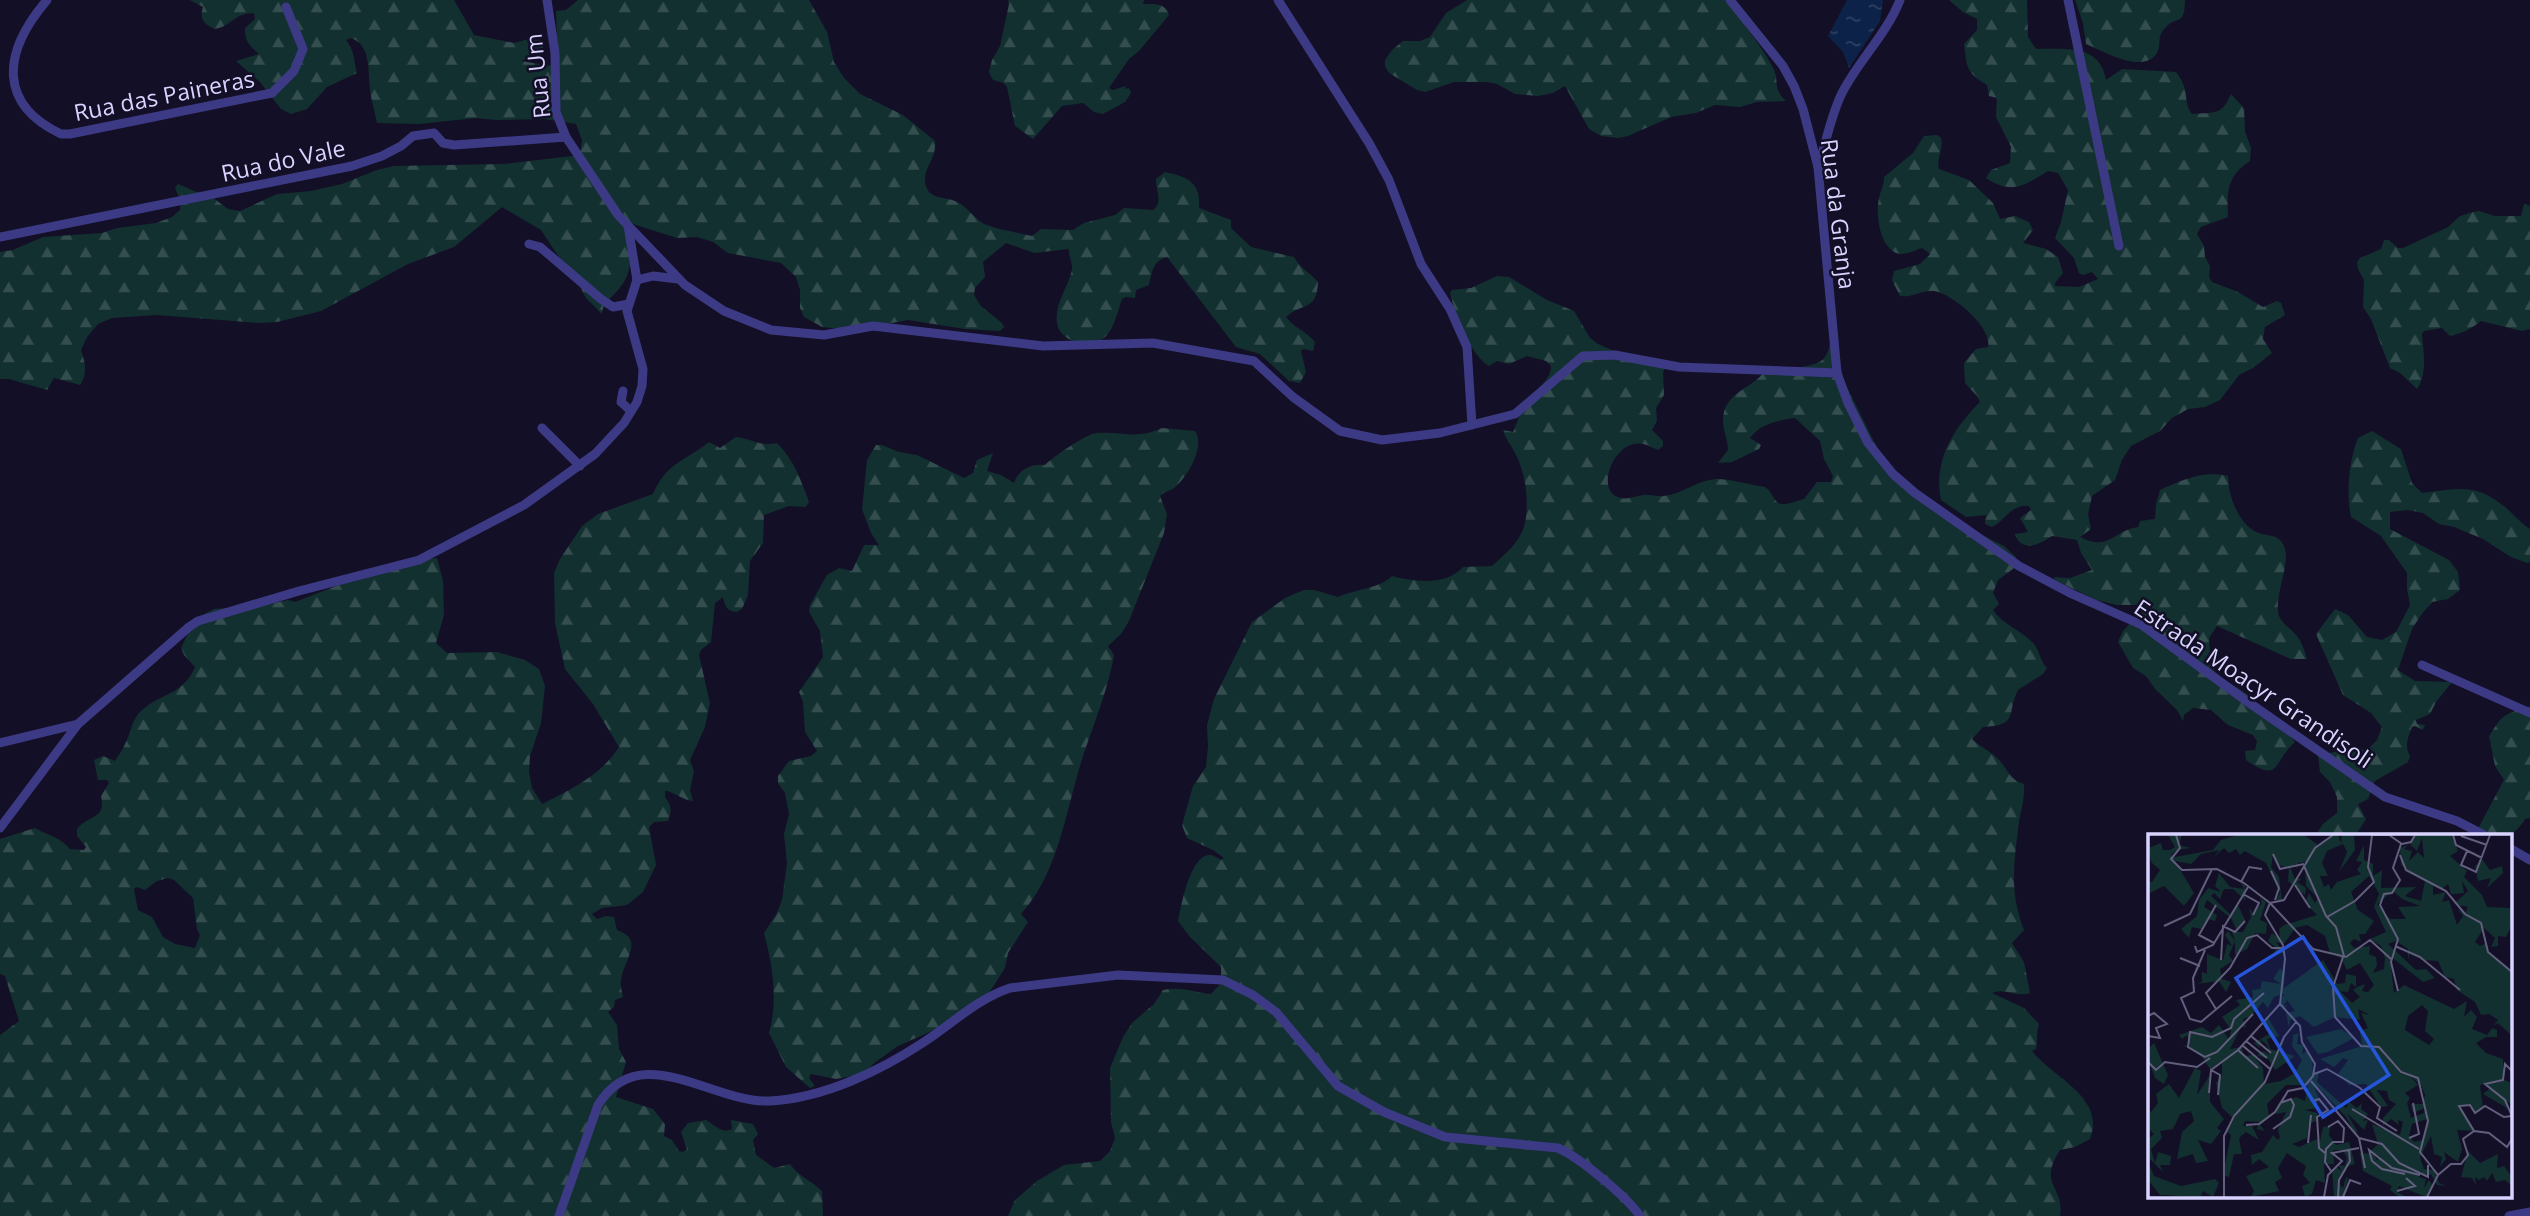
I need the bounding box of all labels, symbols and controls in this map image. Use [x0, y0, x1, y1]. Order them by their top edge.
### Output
street label: Rua Um [517, 32, 557, 120]
street label: Rua das Paineras [71, 62, 257, 128]
street label: Rua do Vale [218, 131, 348, 189]
street label: Rua da Granja [1814, 137, 1864, 291]
street label: Estrada Moacyr Grandisoli [2128, 591, 2380, 775]
inset map [2148, 834, 2512, 1198]

